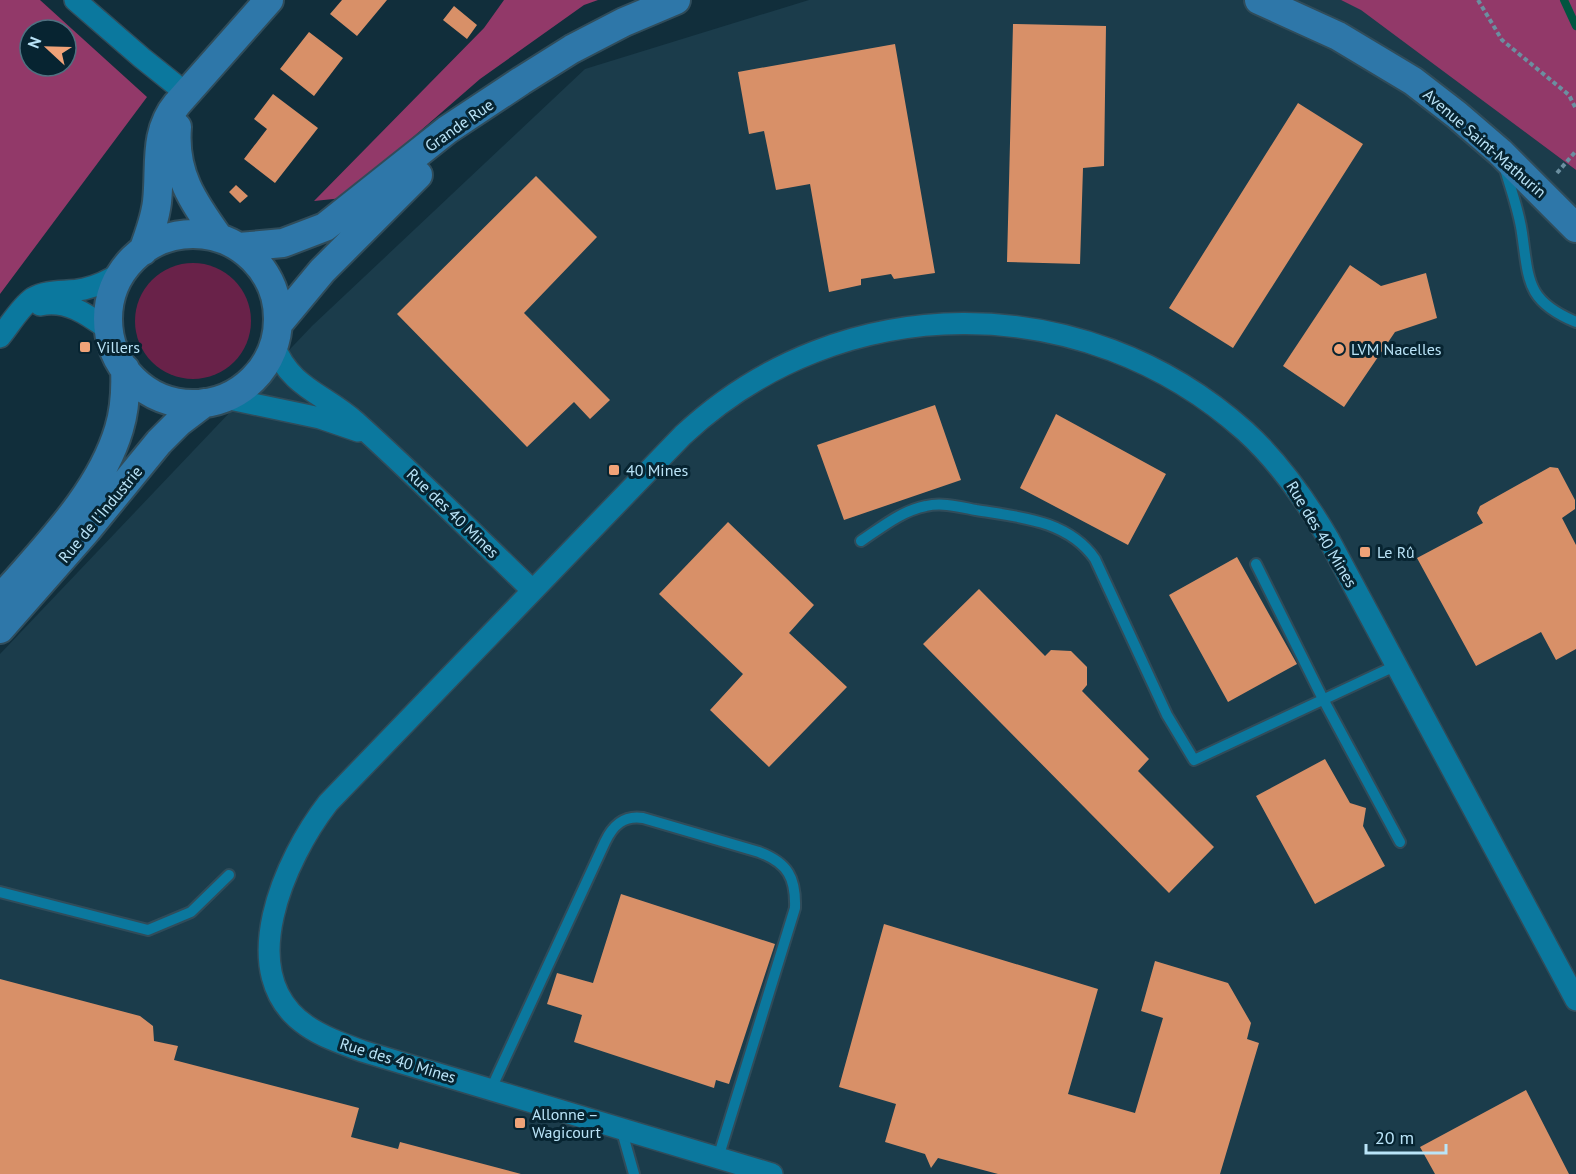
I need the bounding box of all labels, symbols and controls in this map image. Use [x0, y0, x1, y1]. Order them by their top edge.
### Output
north arrow [18, 18, 78, 78]
text: N [23, 34, 45, 51]
street label: Avenue Saint-Mathurin [1419, 84, 1551, 202]
street label: Grande Rue [421, 94, 497, 156]
place label: Villers [96, 337, 140, 357]
place label: LVM Nacelles [1351, 339, 1442, 359]
marker: Villers [78, 340, 92, 354]
marker: LVM Nacelles [1332, 342, 1346, 356]
place label: 40 Mines [626, 460, 689, 480]
street label: Rue de l'Industrie [54, 462, 146, 566]
marker: 40 Mines [607, 463, 621, 477]
street label: Rue des 40 Mines [403, 464, 503, 562]
street label: Rue des 40 Mines [1282, 477, 1362, 591]
place label: Le Rû [1377, 542, 1415, 562]
marker: Le Rû [1358, 545, 1372, 559]
street label: Rue des 40 Mines [338, 1033, 459, 1087]
place label: Allonne – Wagicourt [532, 1104, 601, 1142]
marker: Allonne – Wagicourt [513, 1116, 527, 1130]
scale bar [1366, 1117, 1446, 1155]
text: 20 m [1375, 1126, 1414, 1149]

